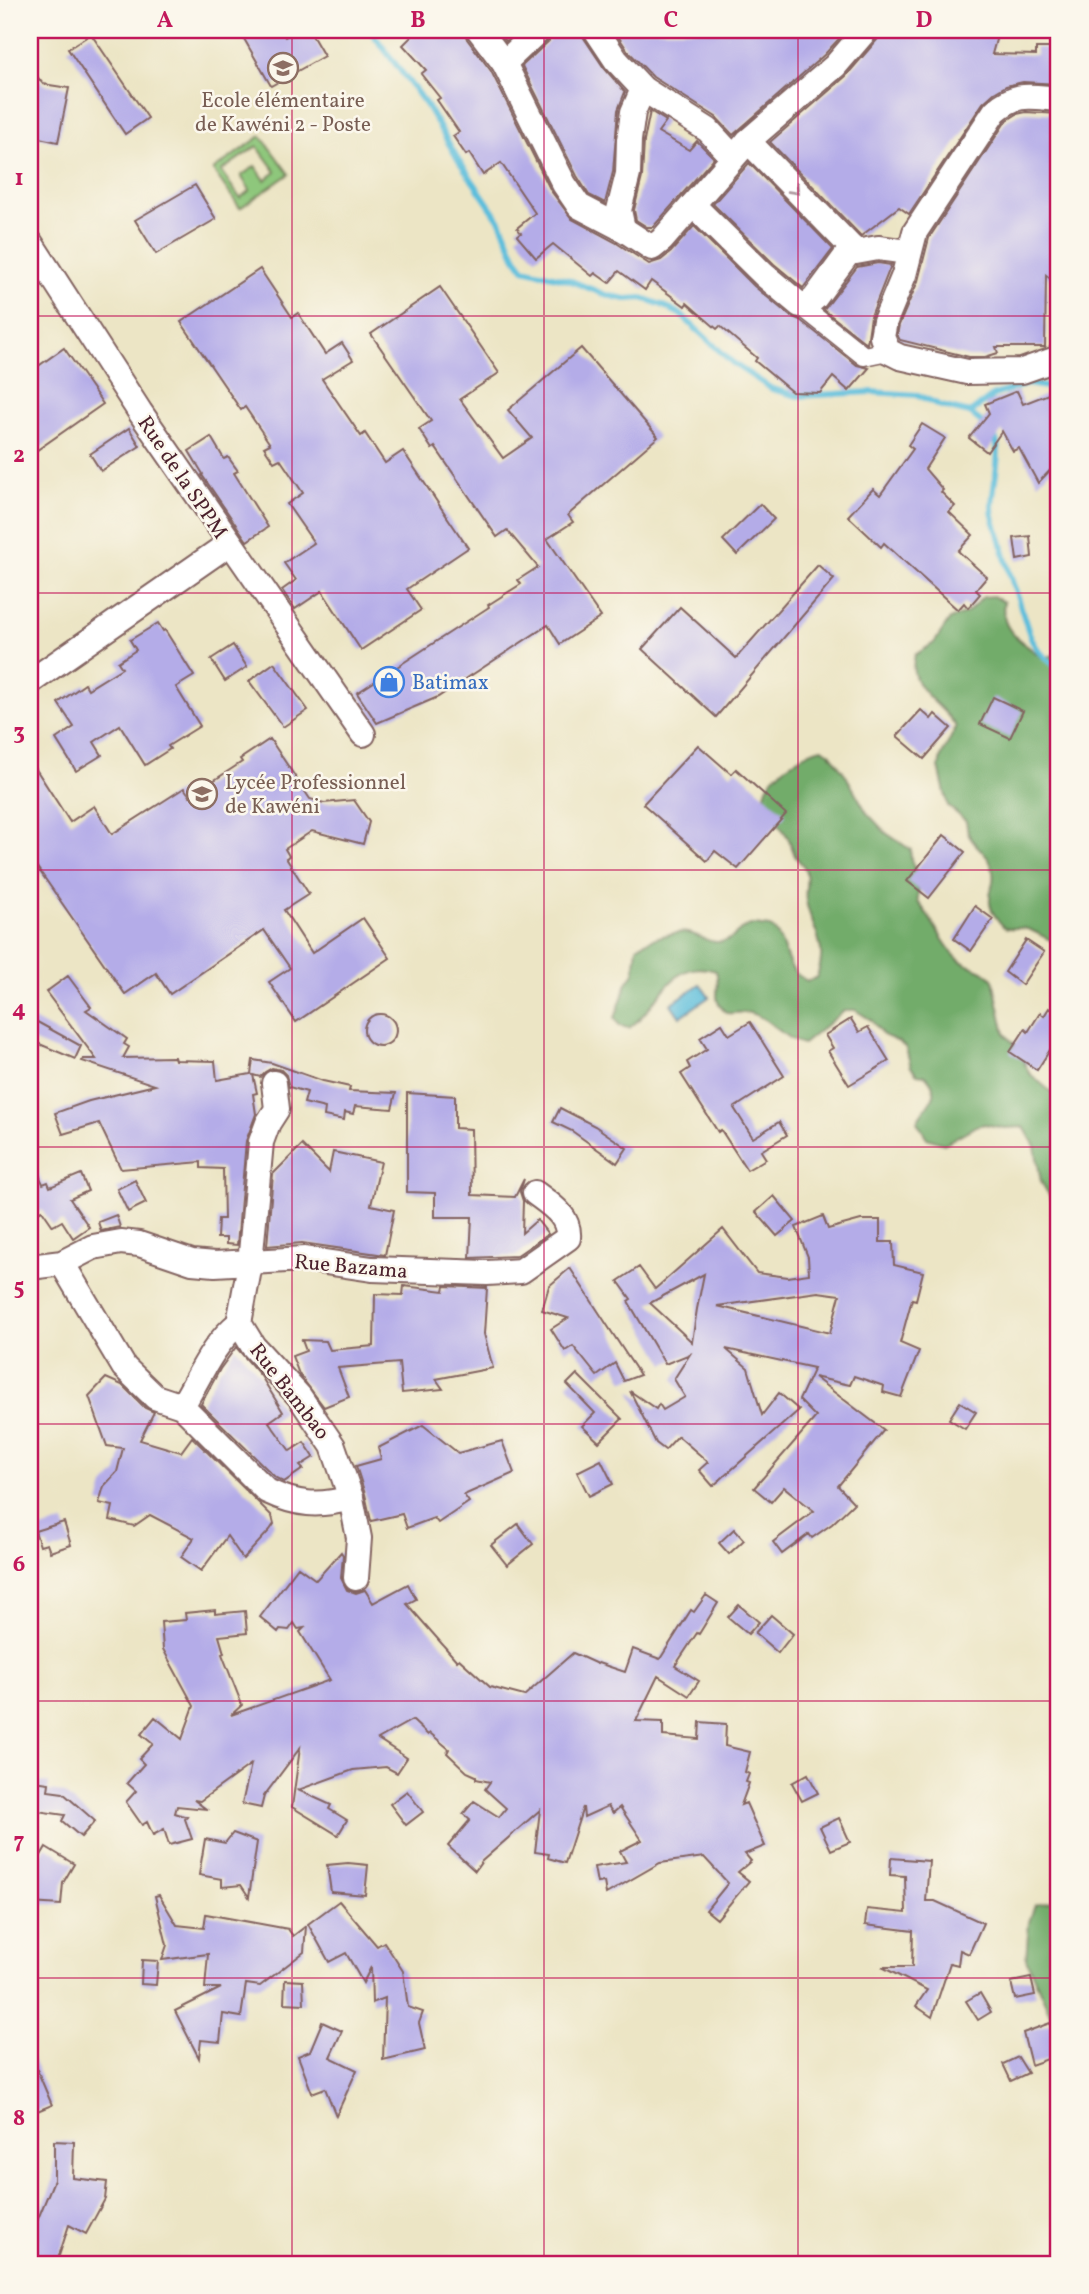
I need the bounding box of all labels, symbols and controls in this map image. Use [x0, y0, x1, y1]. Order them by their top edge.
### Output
text: A [157, 5, 173, 37]
text: B [410, 5, 426, 37]
text: C [664, 5, 678, 37]
text: D [916, 5, 933, 37]
school or university icon: Ecole élémentaire de Kawéni 2 - Poste [266, 51, 300, 85]
place label: Ecole élémentaire de Kawéni 2 - Poste [195, 87, 371, 140]
text: 1 [14, 163, 24, 195]
one-way arrow [787, 182, 800, 195]
street label: Rue de la SPPM [130, 411, 234, 545]
text: 2 [13, 440, 25, 472]
shop icon: Batimax [372, 665, 406, 699]
place label: Batimax [412, 669, 489, 698]
text: 3 [13, 717, 25, 749]
place label: Lycée Professionnel de Kawéni [225, 769, 406, 822]
school or university icon: Lycée Professionnel de Kawéni [185, 777, 219, 811]
text: 4 [12, 994, 26, 1026]
street label: Rue Bazama [293, 1248, 409, 1287]
text: 5 [13, 1272, 25, 1304]
street label: Rue Bambao [242, 1337, 336, 1446]
text: 6 [13, 1549, 25, 1581]
text: 7 [14, 1826, 25, 1858]
text: 8 [13, 2103, 25, 2135]

